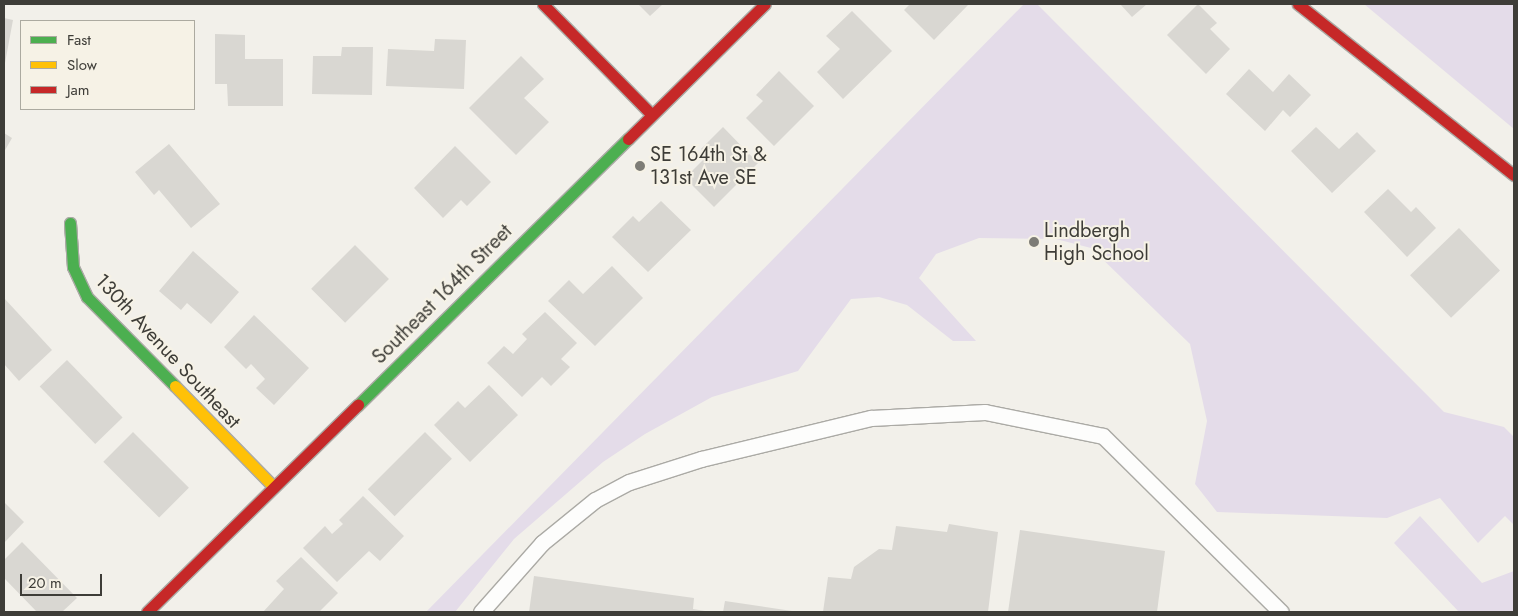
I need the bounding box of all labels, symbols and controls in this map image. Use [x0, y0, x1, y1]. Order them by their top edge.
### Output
legend [20, 20, 195, 110]
text: Fast [67, 29, 91, 51]
text: Slow [67, 54, 97, 76]
text: Jam [67, 79, 90, 101]
place label: SE 164th St & 131st Ave SE [650, 142, 767, 189]
marker: SE 164th St & 131st Ave SE [634, 160, 646, 172]
place label: Lindbergh High School [1044, 218, 1149, 265]
street label: Southeast 164th Street [367, 219, 517, 369]
marker: Lindbergh High School [1028, 236, 1040, 248]
street label: 130th Avenue Southeast [90, 269, 246, 433]
scale bar [22, 564, 105, 596]
text: 20 m [28, 572, 62, 594]

